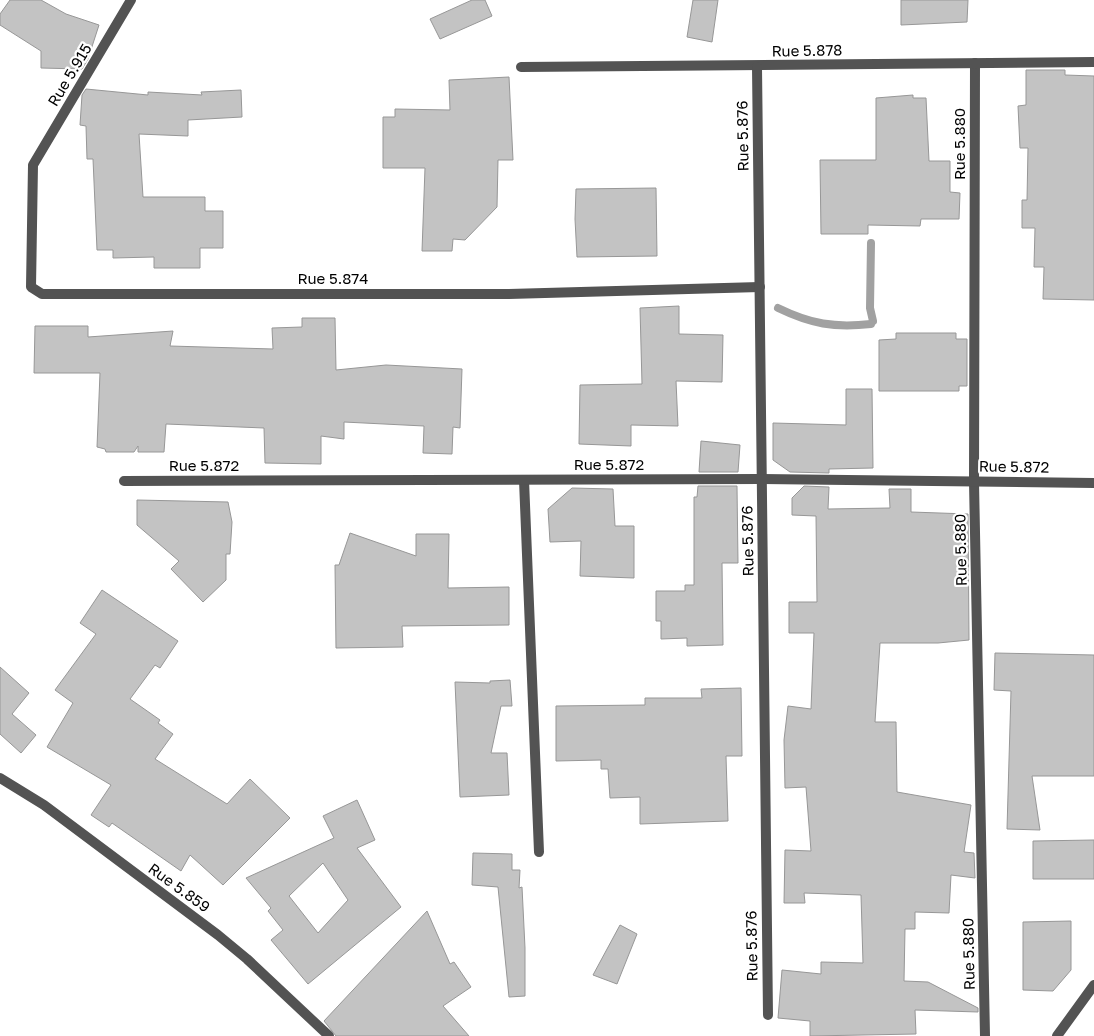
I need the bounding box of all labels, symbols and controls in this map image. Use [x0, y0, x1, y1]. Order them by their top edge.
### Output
street label: Rue 5.915 [43, 40, 95, 109]
street label: Rue 5.878 [771, 40, 843, 60]
street label: Rue 5.876 [732, 100, 752, 172]
street label: Rue 5.880 [950, 108, 968, 180]
street label: Rue 5.874 [298, 269, 368, 287]
street label: Rue 5.872 [574, 455, 644, 473]
street label: Rue 5.872 [169, 456, 239, 474]
street label: Rue 5.872 [979, 456, 1049, 476]
street label: Rue 5.876 [737, 505, 757, 577]
street label: Rue 5.880 [950, 514, 970, 586]
street label: Rue 5.859 [145, 859, 214, 916]
street label: Rue 5.876 [741, 910, 761, 982]
street label: Rue 5.880 [958, 918, 978, 990]

